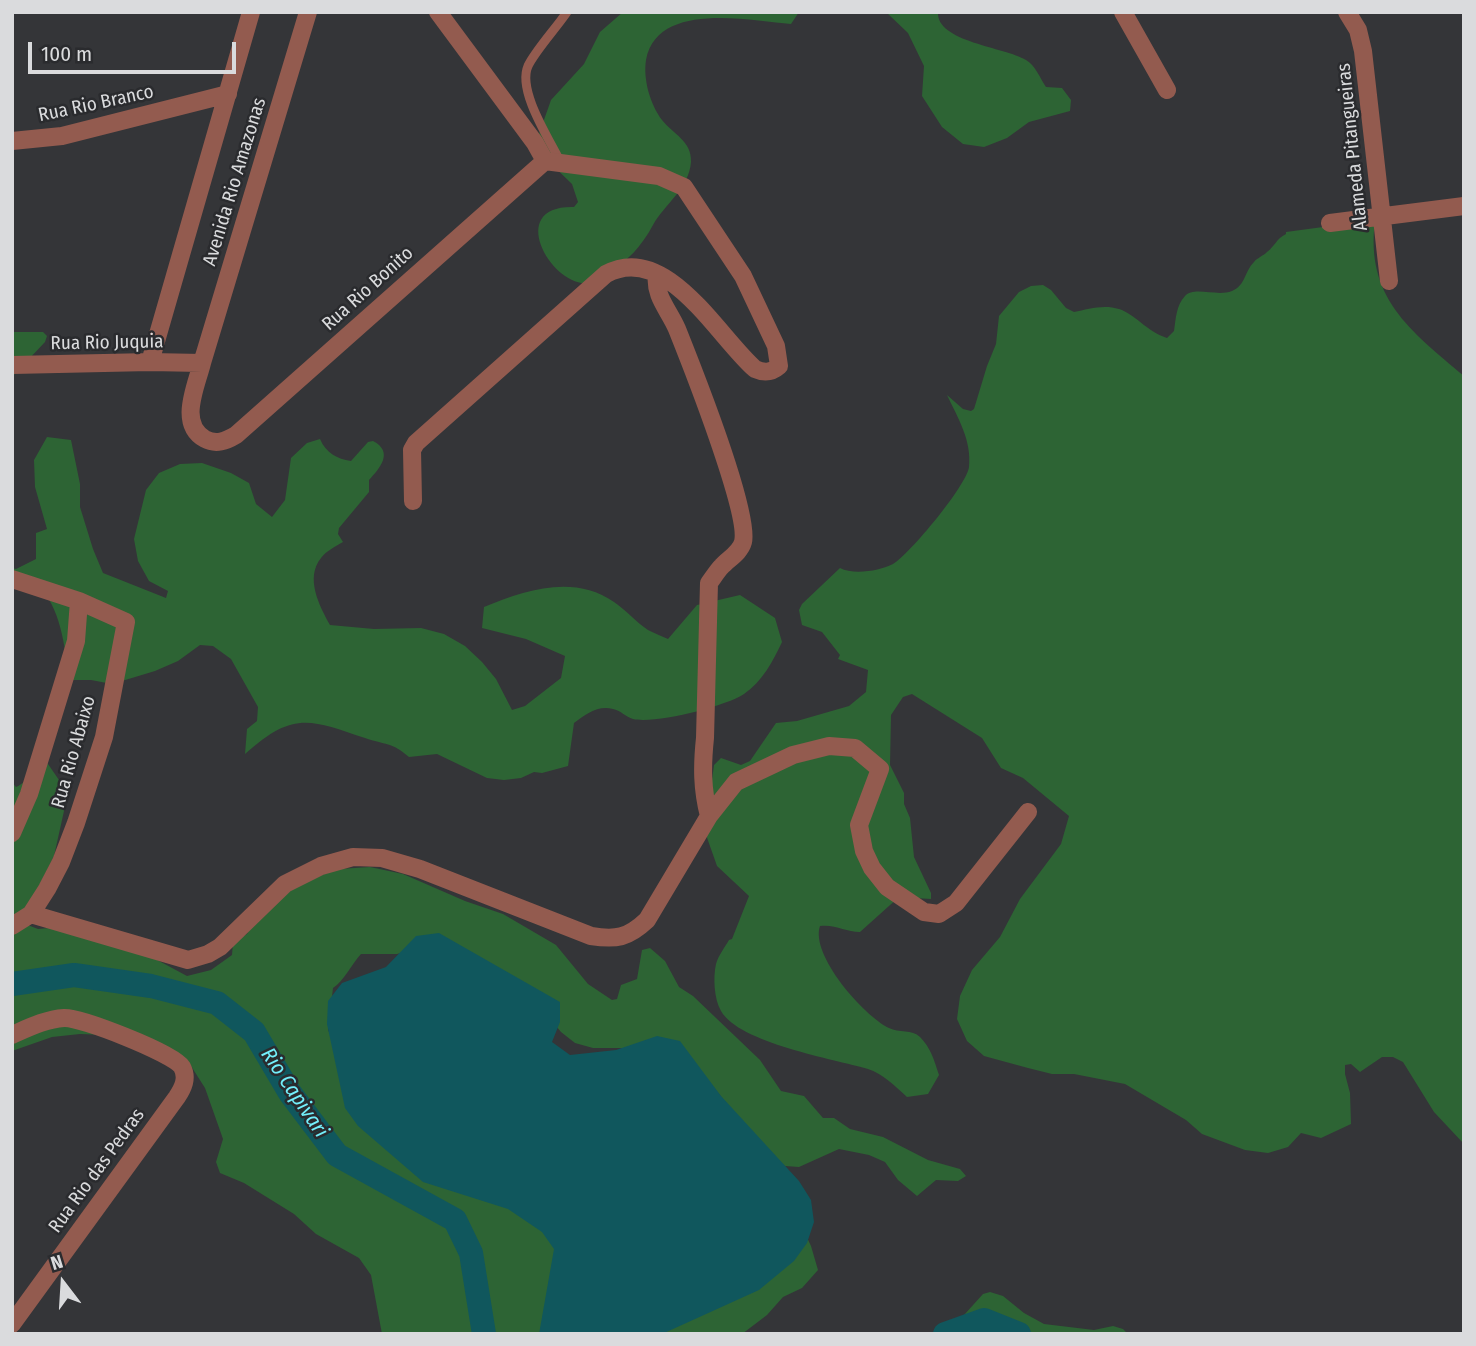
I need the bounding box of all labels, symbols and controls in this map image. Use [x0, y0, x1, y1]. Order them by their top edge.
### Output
scale bar [32, 28, 240, 72]
text: 100 m [41, 41, 92, 67]
street label: Alameda Pitangueiras [1333, 62, 1373, 232]
street label: Rua Rio Branco [36, 81, 156, 127]
street label: Avenida Rio Amazonas [199, 95, 271, 269]
street label: Rua Rio Bonito [318, 242, 418, 336]
street label: Rua Rio Juquia [50, 331, 164, 355]
street label: Rua Rio Abaixo [47, 693, 101, 811]
water label: Rio Capivari [255, 1043, 333, 1143]
street label: Rua Rio das Pedras [44, 1104, 150, 1238]
north arrow [28, 1248, 98, 1318]
text: N [48, 1250, 66, 1275]

